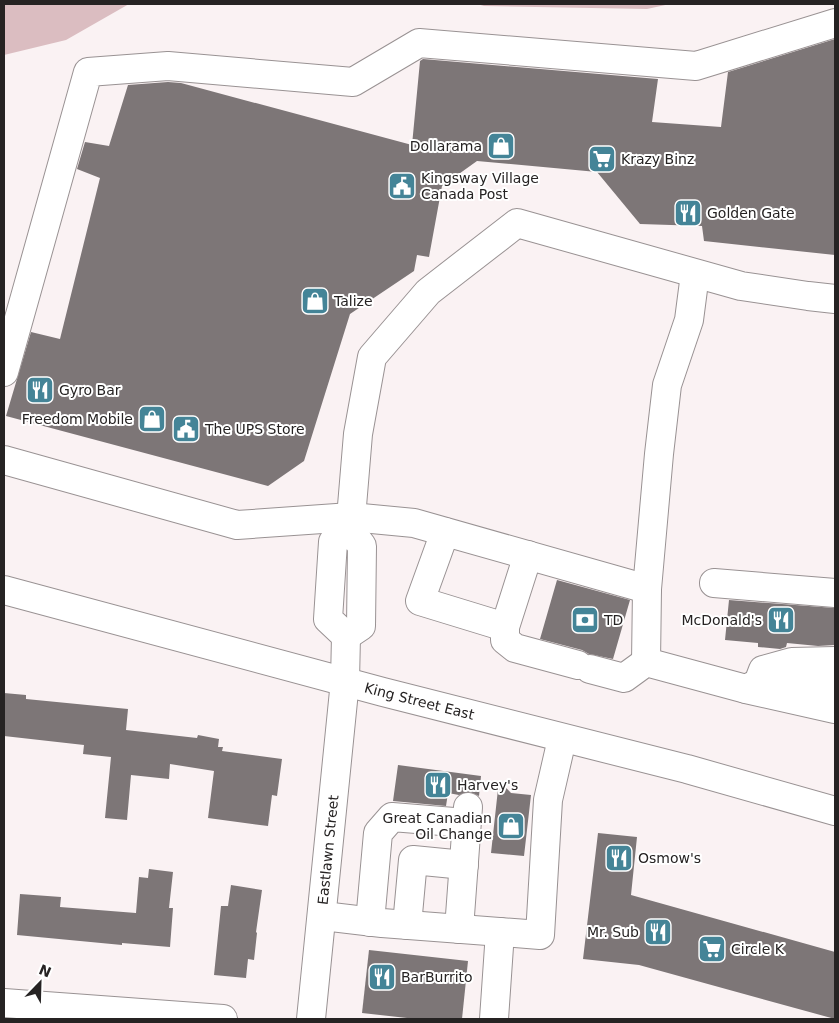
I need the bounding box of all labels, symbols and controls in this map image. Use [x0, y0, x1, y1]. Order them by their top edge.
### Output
shop icon: Dollarama [486, 131, 516, 161]
place label: Dollarama [410, 138, 482, 154]
supermarket icon: Krazy Binz [587, 144, 617, 174]
place label: Krazy Binz [621, 151, 694, 167]
place label: Kingsway Village Canada Post [421, 170, 539, 202]
public building icon: Kingsway Village Canada Post [387, 171, 417, 201]
restaurant icon: Golden Gate [673, 198, 703, 228]
place label: Golden Gate [707, 205, 795, 221]
shop icon: Talize [300, 286, 330, 316]
place label: Talize [333, 293, 373, 309]
restaurant icon: Gyro Bar [25, 375, 55, 405]
place label: Gyro Bar [59, 382, 121, 398]
shop icon: Freedom Mobile [137, 404, 167, 434]
place label: Freedom Mobile [22, 411, 133, 427]
public building icon: The UPS Store [171, 414, 201, 444]
place label: The UPS Store [204, 421, 305, 437]
bank icon: TD [570, 605, 600, 635]
restaurant icon: McDonald's [766, 605, 796, 635]
place label: TD [603, 612, 623, 628]
place label: McDonald's [682, 612, 762, 628]
street label: King Street East [363, 679, 476, 723]
restaurant icon: Harvey's [423, 770, 453, 800]
place label: Harvey's [457, 777, 518, 793]
street label: Eastlawn Street [315, 794, 342, 905]
place label: Great Canadian Oil Change [383, 810, 492, 842]
shop icon: Great Canadian Oil Change [496, 811, 526, 841]
restaurant icon: Osmow's [604, 843, 634, 873]
place label: Osmow's [638, 850, 701, 866]
restaurant icon: Mr. Sub [643, 917, 673, 947]
place label: Mr. Sub [587, 924, 639, 940]
supermarket icon: Circle K [697, 934, 727, 964]
place label: Circle K [731, 941, 785, 957]
north arrow [15, 958, 65, 1008]
text: N [37, 961, 54, 981]
restaurant icon: BarBurrito [367, 962, 397, 992]
place label: BarBurrito [401, 969, 473, 985]

